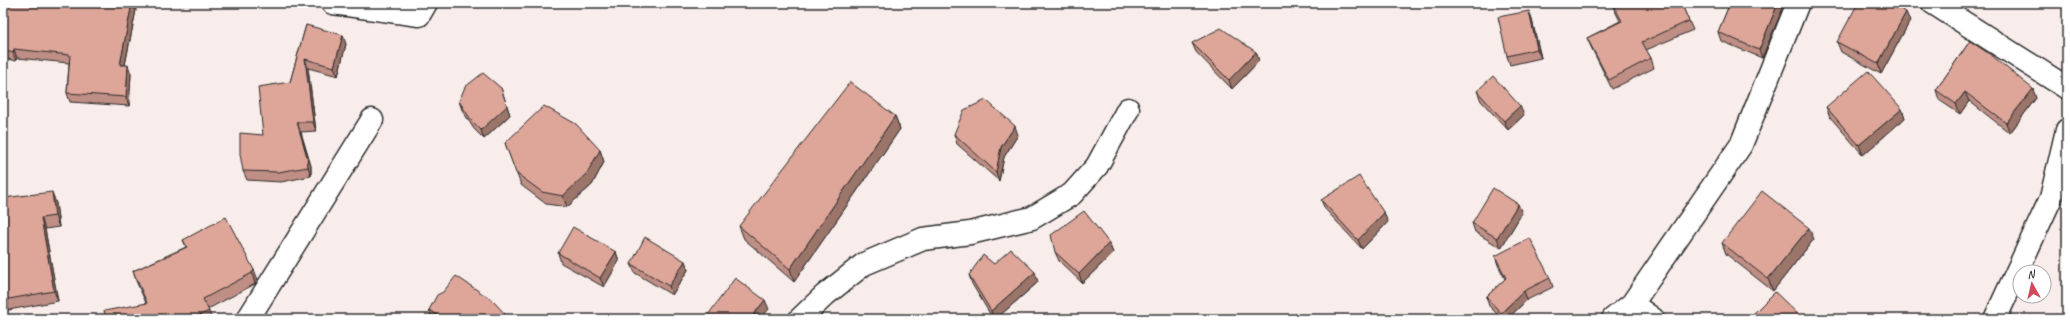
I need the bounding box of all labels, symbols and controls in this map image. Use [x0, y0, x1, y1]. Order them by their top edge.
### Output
north arrow [2012, 264, 2052, 304]
text: N [2026, 266, 2037, 282]

